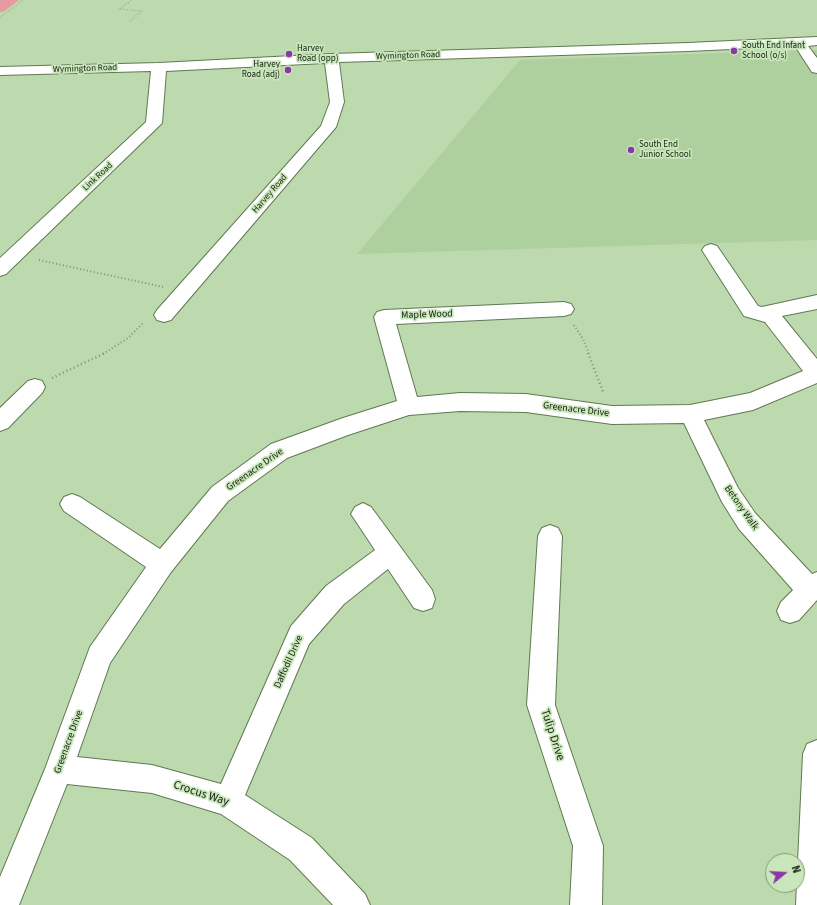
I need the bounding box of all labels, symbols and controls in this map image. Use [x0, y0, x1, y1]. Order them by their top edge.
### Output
place label: South End Infant School (o/s) [742, 41, 805, 62]
place label: Harvey Road (opp) [297, 44, 338, 65]
marker: South End Infant School (o/s) [729, 46, 739, 56]
marker: Harvey Road (opp) [284, 49, 294, 59]
street label: Wymington Road [376, 49, 440, 63]
place label: Harvey Road (adj) [242, 60, 280, 81]
street label: Wymington Road [53, 62, 117, 76]
marker: Harvey Road (adj) [283, 65, 293, 75]
place label: South End Junior School [639, 140, 691, 161]
marker: South End Junior School [626, 145, 636, 155]
street label: Link Road [81, 160, 115, 194]
street label: Harvey Road [250, 172, 290, 216]
street label: Maple Wood [401, 308, 453, 322]
street label: Greenacre Drive [542, 400, 610, 420]
street label: Greenacre Drive [224, 446, 286, 494]
street label: Betony Walk [721, 483, 761, 533]
street label: Daffodil Drive [272, 634, 306, 690]
street label: Tulip Drive [537, 707, 567, 763]
street label: Greenacre Drive [52, 709, 86, 775]
street label: Crocus Way [171, 778, 231, 810]
north arrow [765, 853, 805, 893]
text: N [788, 864, 804, 875]

